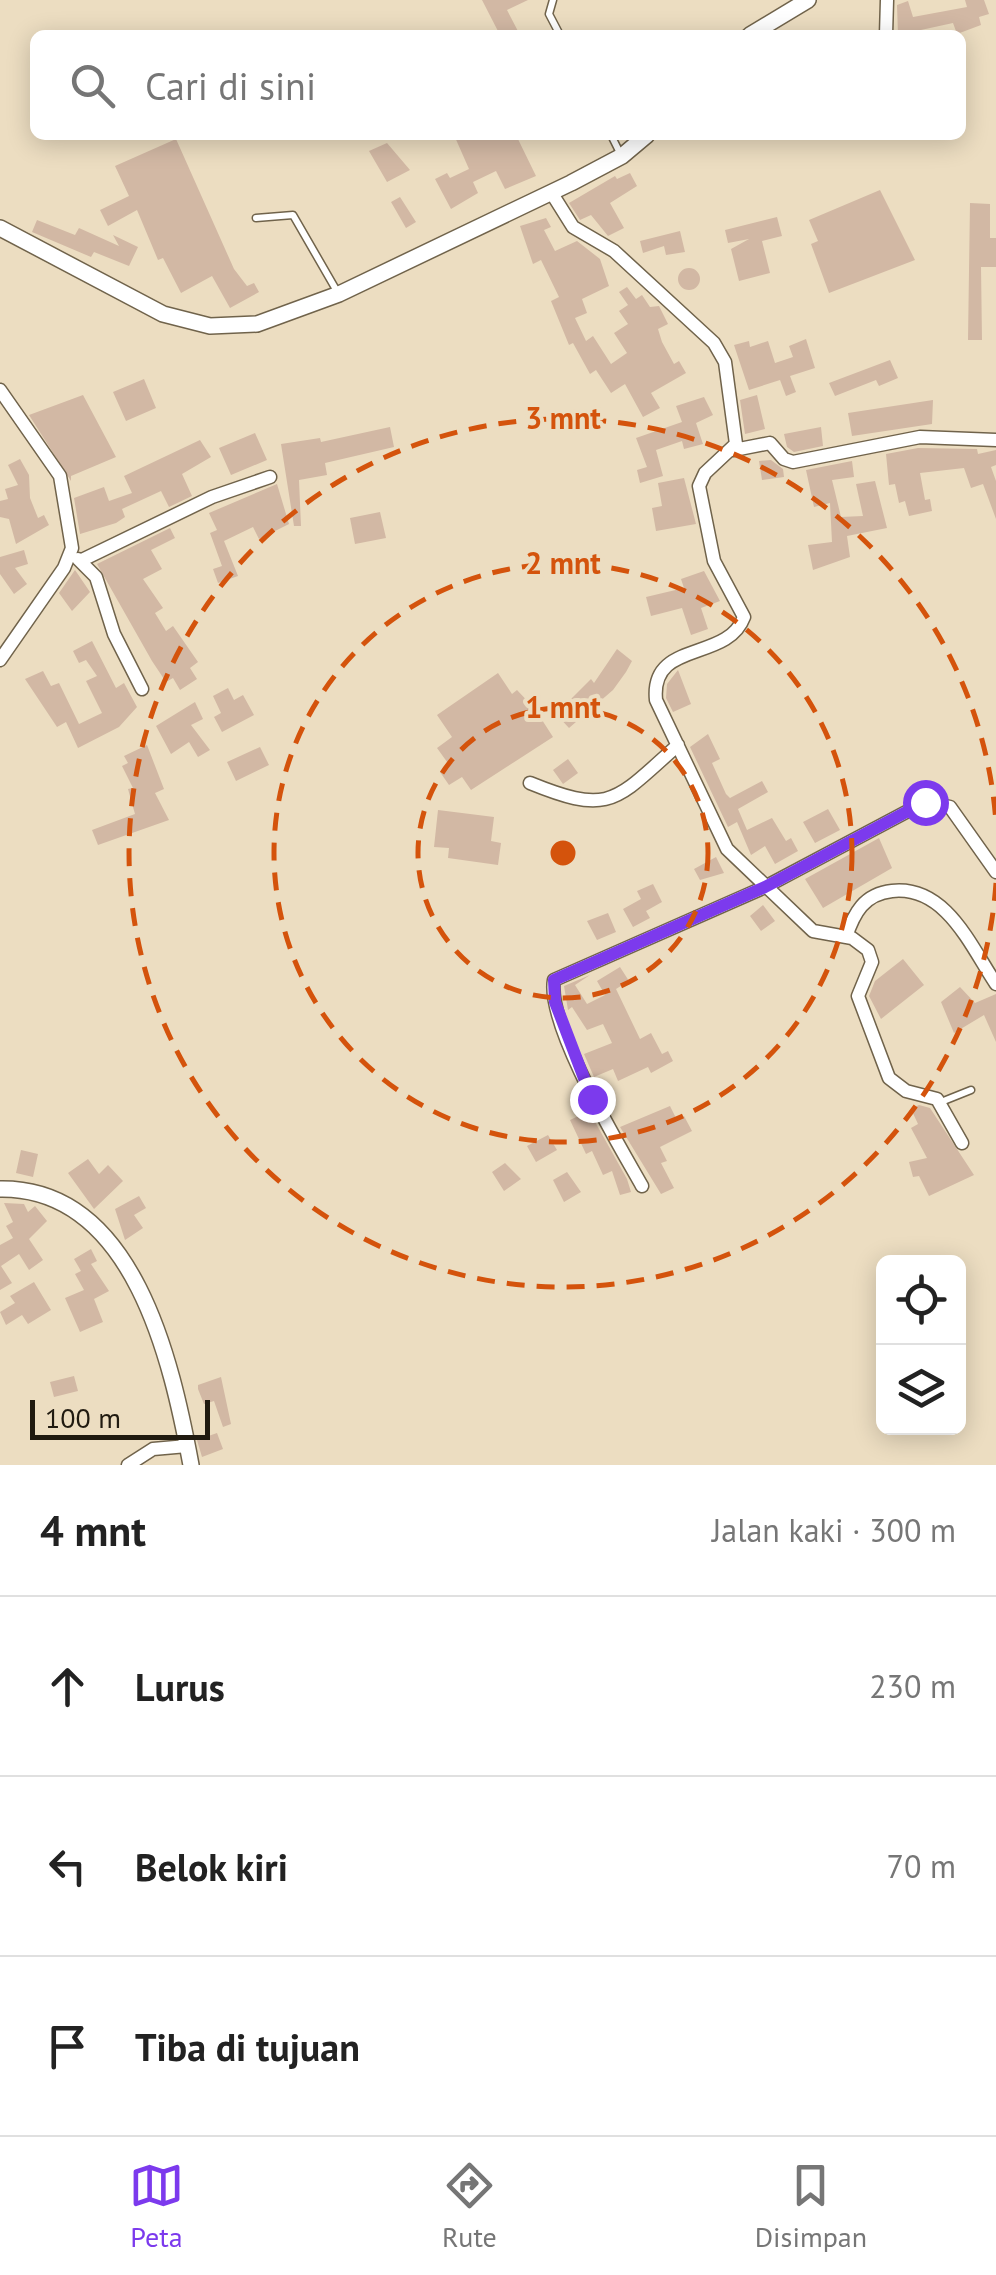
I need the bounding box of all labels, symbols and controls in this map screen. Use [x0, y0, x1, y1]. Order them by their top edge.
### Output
search box [30, 30, 966, 140]
icon: search [65, 58, 120, 113]
text: Cari di sini [145, 61, 316, 110]
text: 3 mnt [525, 398, 601, 437]
text: 2 mnt [525, 543, 601, 582]
text: 1 mnt [525, 687, 601, 726]
route start [903, 780, 949, 826]
centre of rings [545, 835, 581, 871]
route end [570, 1077, 616, 1123]
map controls [876, 1255, 966, 1435]
button: locate [876, 1255, 966, 1345]
button: layers [876, 1345, 966, 1435]
scale bar [30, 1395, 210, 1440]
text: 100 m [45, 1399, 121, 1436]
text: 4 mnt [40, 1503, 146, 1558]
text: Jalan kaki · 300 m [712, 1509, 956, 1551]
icon: ahead [40, 1659, 95, 1714]
text: Lurus [135, 1662, 225, 1711]
text: 230 m [869, 1665, 956, 1707]
icon: left [40, 1839, 95, 1894]
text: Belok kiri [135, 1842, 288, 1891]
text: 70 m [887, 1845, 956, 1887]
icon: arrive [40, 2019, 95, 2074]
text: Tiba di tujuan [135, 2022, 360, 2071]
tab: Peta [129, 2158, 184, 2255]
tab: Rute [442, 2158, 497, 2255]
tab: Disimpan [755, 2158, 867, 2255]

